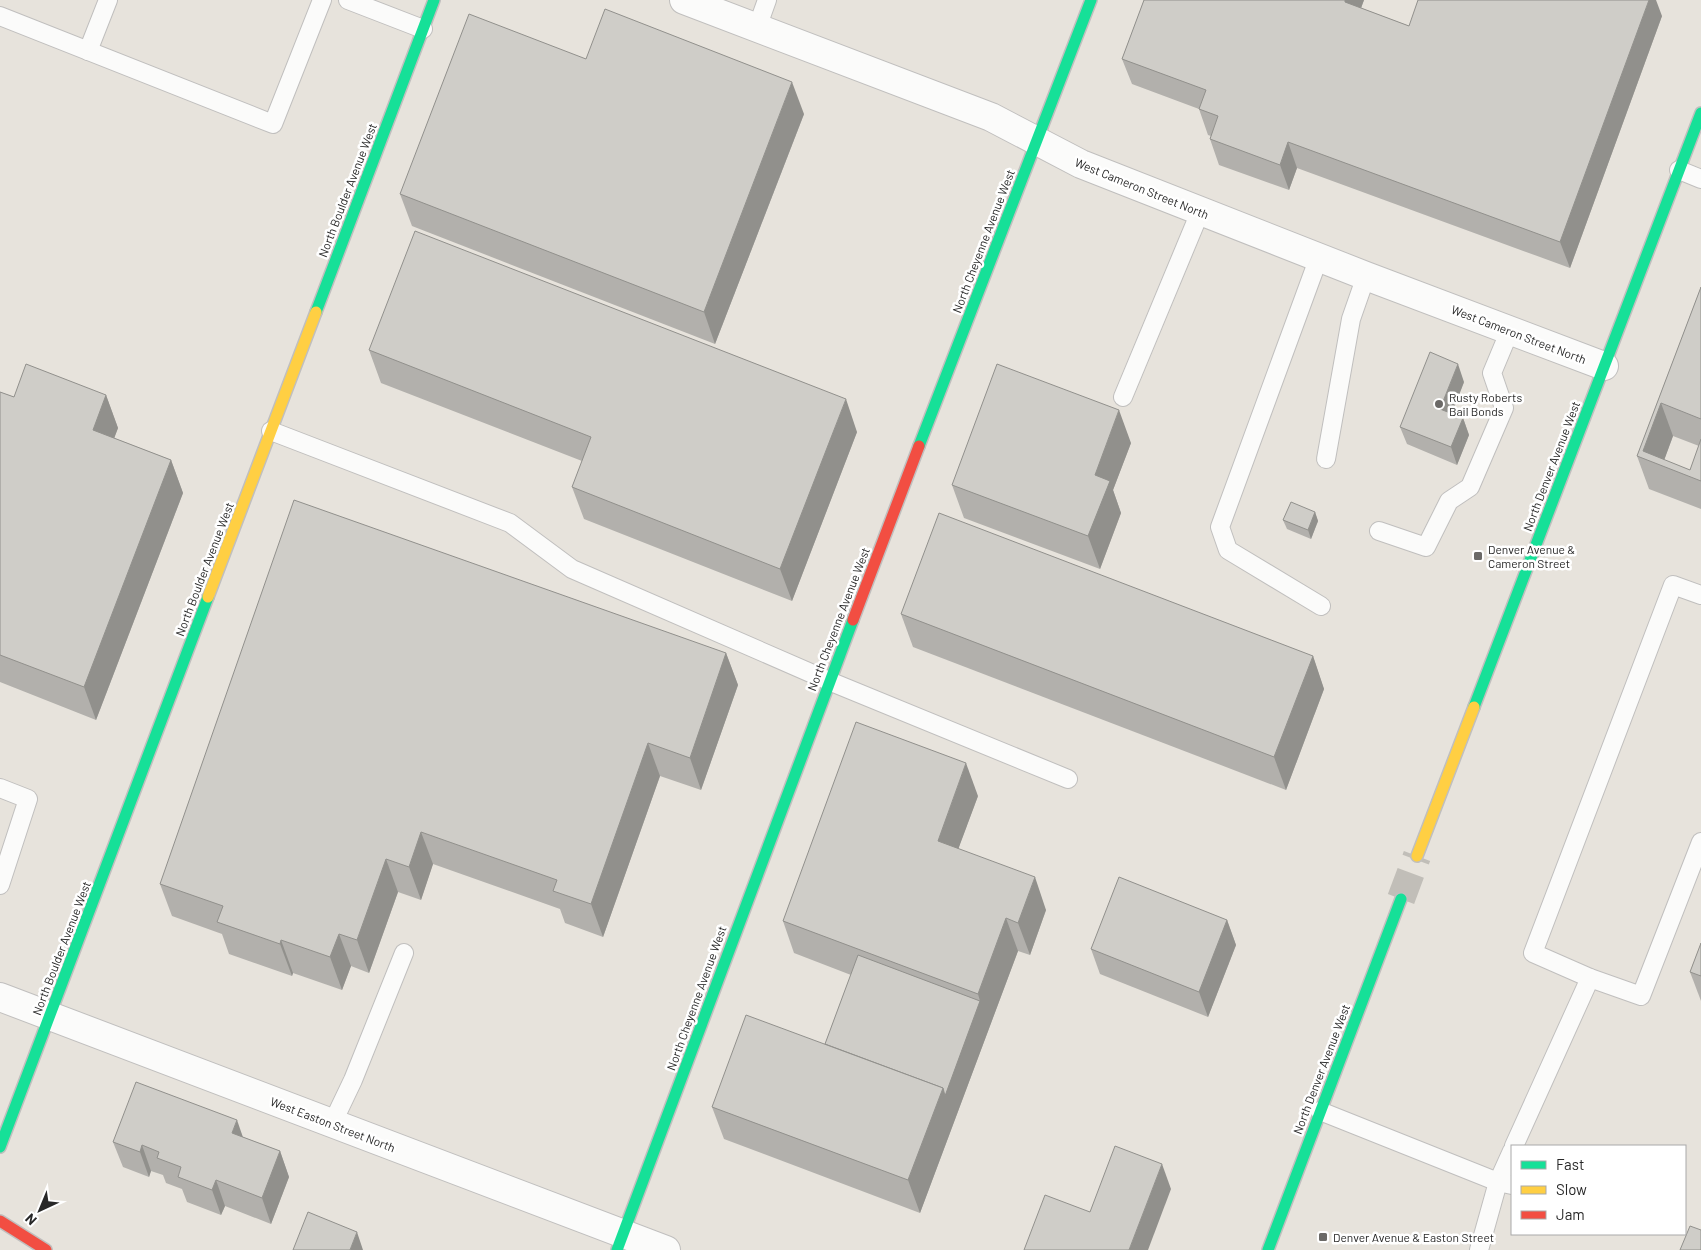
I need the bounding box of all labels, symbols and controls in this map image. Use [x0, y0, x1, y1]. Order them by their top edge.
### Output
street label: North Boulder Avenue West [315, 121, 379, 259]
street label: West Cameron Street North [1073, 155, 1211, 221]
street label: North Cheyenne Avenue West [949, 167, 1017, 315]
street label: West Cameron Street North [1450, 302, 1588, 366]
place label: Rusty Roberts Bail Bonds [1449, 390, 1522, 418]
marker: Rusty Roberts Bail Bonds [1433, 398, 1445, 410]
street label: North Denver Avenue West [1520, 399, 1582, 533]
street label: North Boulder Avenue West [172, 500, 236, 638]
place label: Denver Avenue & Cameron Street [1488, 542, 1575, 570]
street label: North Cheyenne Avenue West [804, 545, 872, 693]
marker: Denver Avenue & Cameron Street [1472, 550, 1484, 562]
street label: North Boulder Avenue West [29, 879, 93, 1017]
street label: North Cheyenne Avenue West [663, 924, 729, 1072]
street label: North Denver Avenue West [1290, 1002, 1352, 1136]
street label: West Easton Street North [269, 1094, 397, 1154]
legend [1511, 1145, 1686, 1235]
text: Fast [1556, 1155, 1584, 1173]
text: Slow [1556, 1180, 1587, 1198]
north arrow [15, 1185, 65, 1235]
text: Jam [1556, 1205, 1585, 1223]
text: N [21, 1210, 40, 1229]
place label: Denver Avenue & Easton Street [1333, 1230, 1494, 1244]
marker: Denver Avenue & Easton Street [1317, 1231, 1329, 1243]

